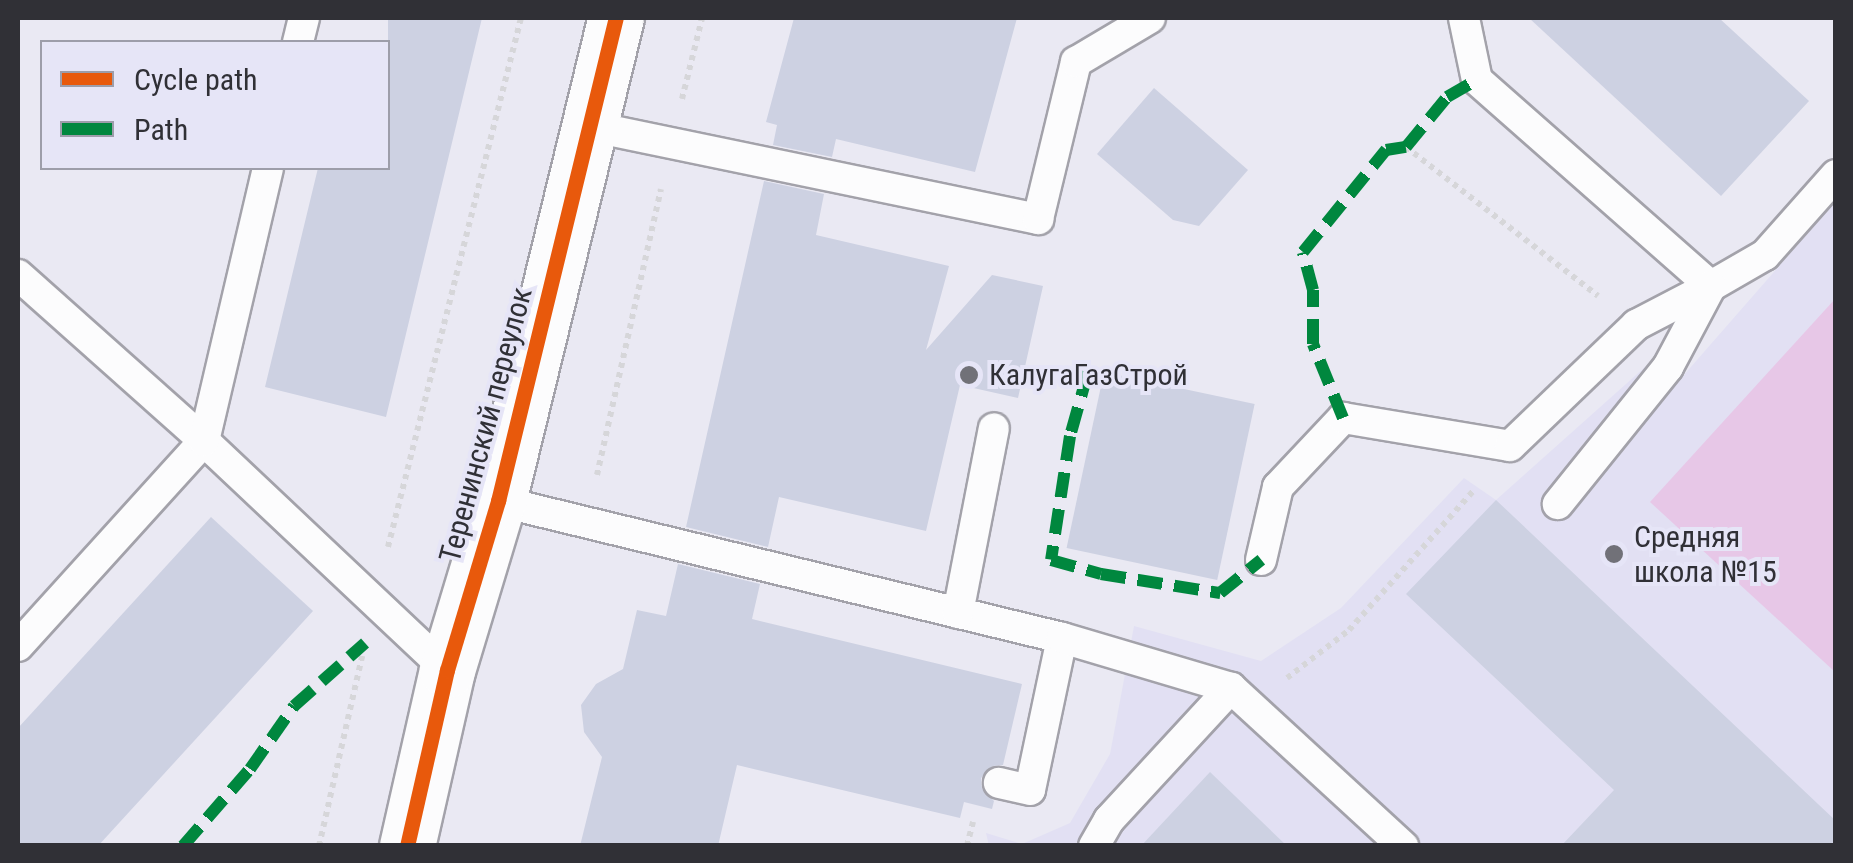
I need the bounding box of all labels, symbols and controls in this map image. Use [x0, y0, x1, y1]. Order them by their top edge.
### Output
legend [40, 40, 390, 170]
text: Cycle path [134, 62, 258, 97]
text: Path [134, 112, 188, 147]
street label: Теренинский переулок [432, 284, 540, 566]
place label: КалугаГазСтрой [989, 357, 1188, 393]
marker: КалугаГазСтрой [958, 364, 980, 386]
place label: Средняя школа №15 [1634, 519, 1777, 590]
marker: Средняя школа №15 [1603, 543, 1625, 565]

